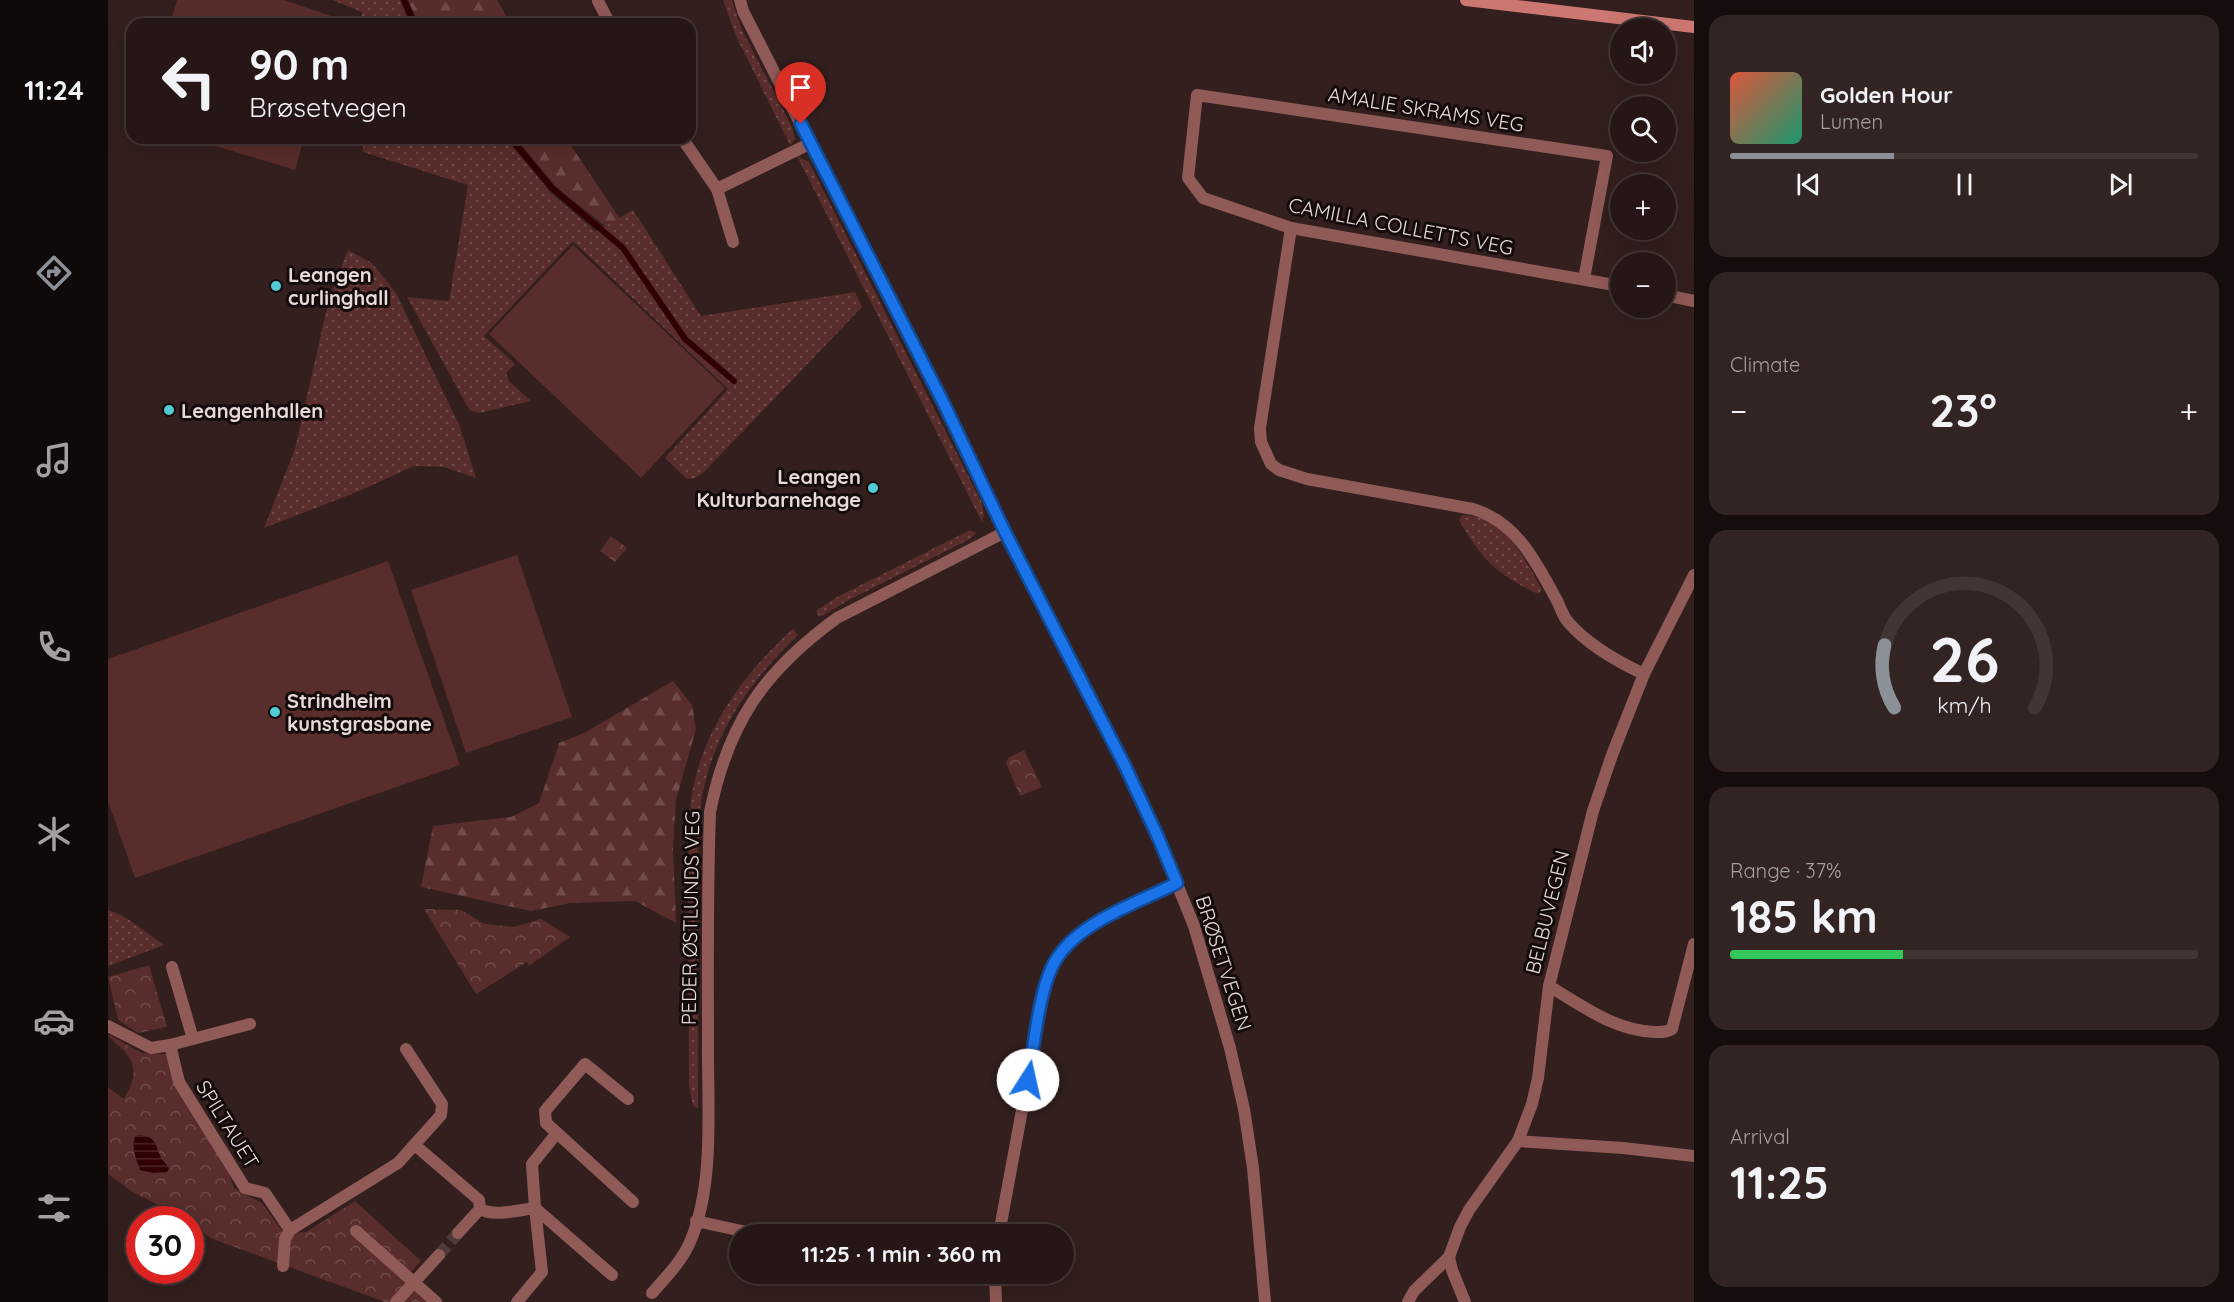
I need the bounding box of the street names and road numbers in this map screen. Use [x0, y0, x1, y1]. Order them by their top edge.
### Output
street label: AMALIE SKRAMS VEG [1326, 81, 1526, 137]
street label: CAMILLA COLLETTS VEG [1287, 192, 1515, 260]
street label: PEDER ØSTLUNDS VEG [676, 811, 704, 1025]
street label: BELBUVEGEN [1520, 847, 1574, 977]
street label: BRØSETVEGEN [1190, 892, 1258, 1034]
street label: SPILTAUET [191, 1075, 265, 1173]

